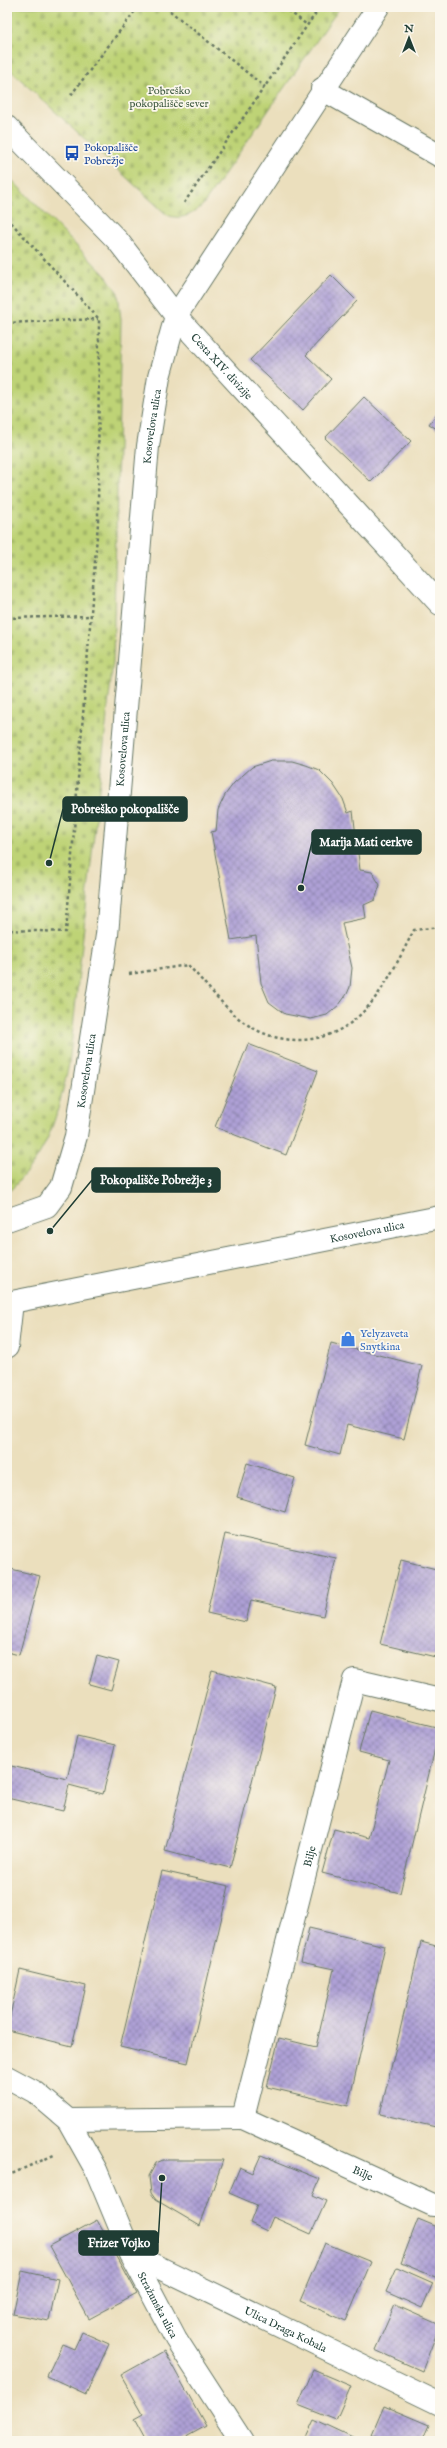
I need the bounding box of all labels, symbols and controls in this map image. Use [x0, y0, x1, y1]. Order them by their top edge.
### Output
north arrow [389, 18, 429, 58]
text: N [403, 22, 414, 36]
park label: Pobreško pokopališče sever [129, 84, 209, 111]
place label: Pokopališče Pobrežje [84, 141, 138, 168]
bus stop icon: Pokopališče Pobrežje [63, 144, 81, 162]
street label: Cesta XIV. divizije [187, 331, 255, 403]
street label: Kosovelova ulica [141, 388, 165, 465]
street label: Kosovelova ulica [113, 711, 134, 787]
callout: Pobreško pokopališče [63, 797, 187, 821]
text: Pobreško pokopališče [71, 802, 179, 818]
callout: Marija Mati cerkve [312, 830, 421, 854]
text: Marija Mati cerkve [319, 835, 413, 851]
street label: Kosovelova ulica [74, 1033, 100, 1109]
callout: Pokopališče Pobrežje 3 [92, 1168, 220, 1192]
text: Pokopališče Pobrežje 3 [100, 1173, 212, 1189]
street label: Kosovelova ulica [329, 1218, 406, 1247]
place label: Yelyzaveta Snytkina [360, 1327, 409, 1354]
shop icon: Yelyzaveta Snytkina [339, 1330, 357, 1348]
street label: Bilje [301, 1845, 320, 1868]
street label: Bilje [350, 2163, 375, 2185]
callout: Frizer Vojko [79, 2231, 158, 2255]
text: Frizer Vojko [88, 2236, 151, 2252]
street label: Stražunska ulica [134, 2270, 180, 2341]
street label: Ulica Draga Kobala [242, 2304, 329, 2356]

